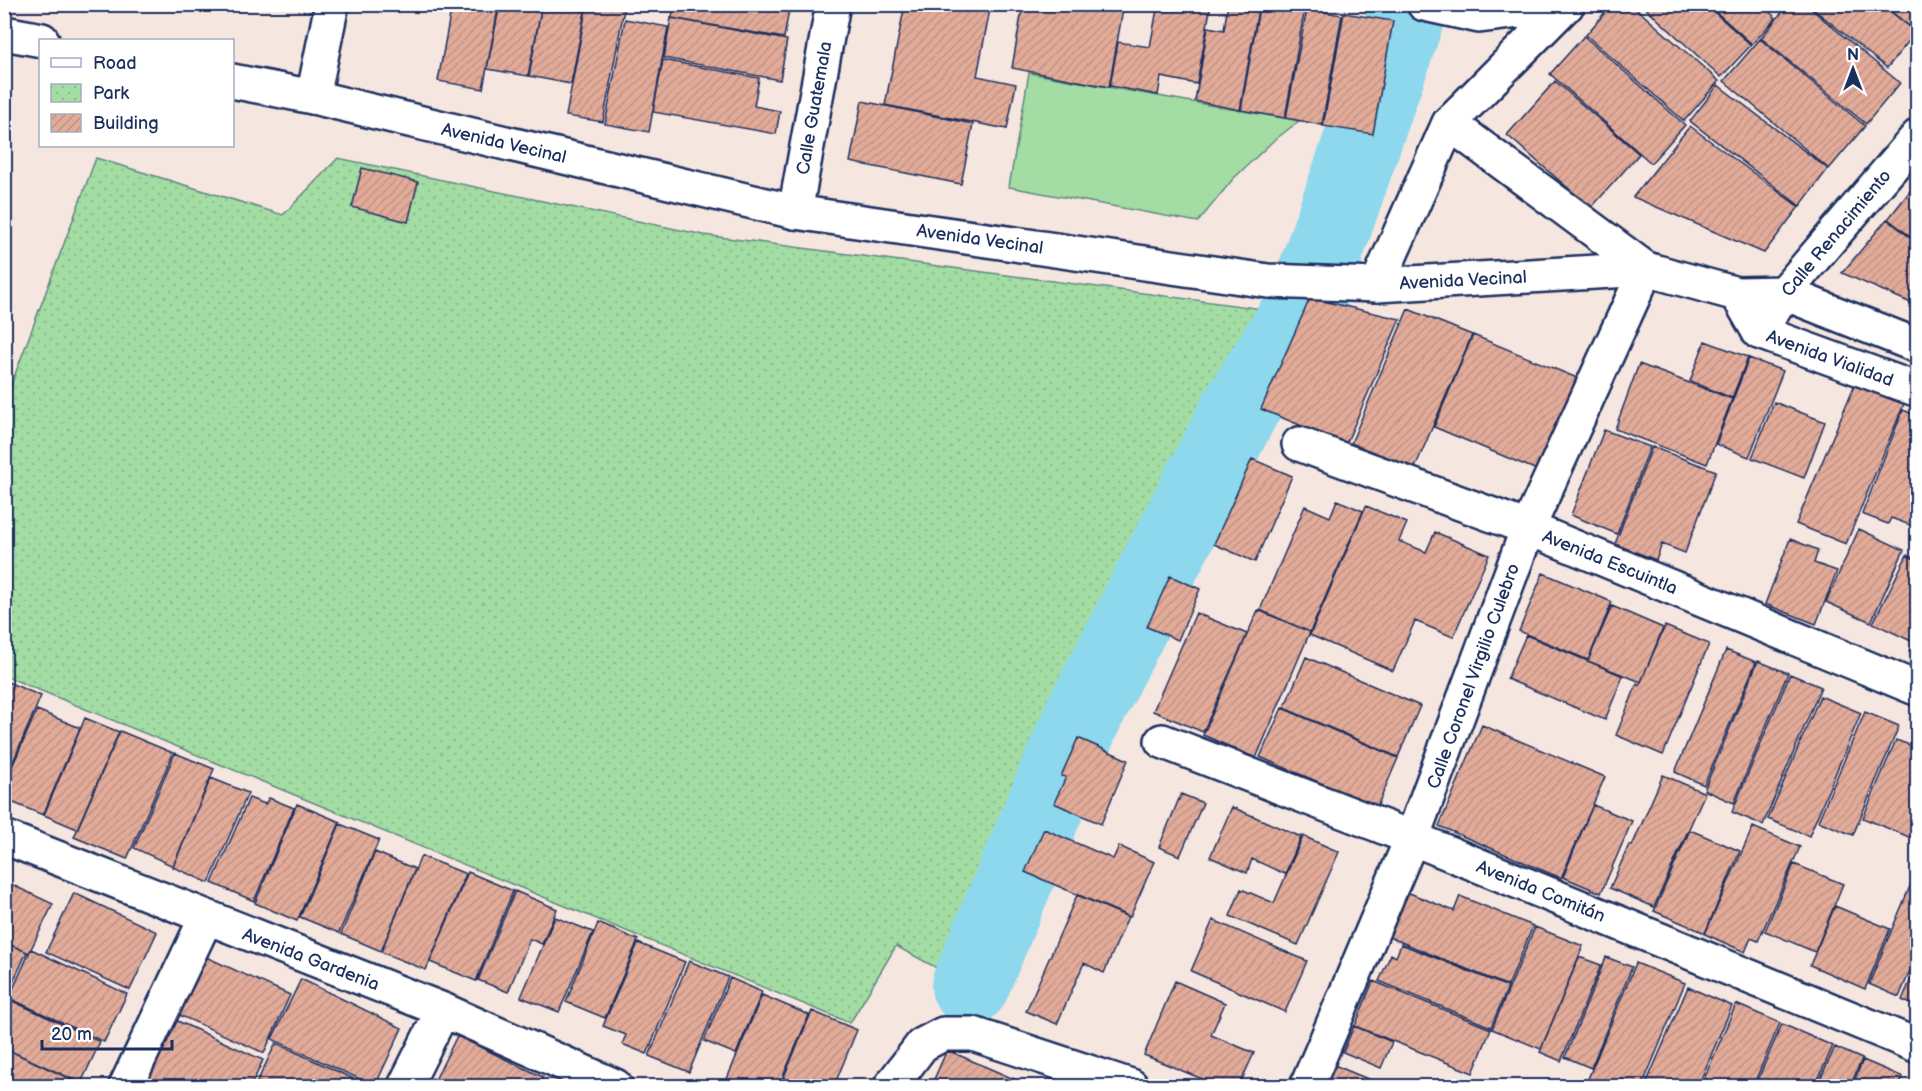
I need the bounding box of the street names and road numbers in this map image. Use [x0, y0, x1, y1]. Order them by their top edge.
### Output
street label: Calle Guatemala [792, 40, 837, 176]
street label: Avenida Vecinal [439, 119, 568, 168]
street label: Calle Renacimiento [1777, 166, 1896, 301]
street label: Avenida Vecinal [915, 220, 1044, 259]
street label: Avenida Vecinal [1399, 267, 1527, 294]
street label: Avenida Vialidad [1764, 326, 1896, 391]
street label: Avenida Escuintla [1539, 526, 1680, 599]
street label: Calle Coronel Virgilio Culebro [1423, 561, 1524, 792]
street label: Avenida Comitán [1473, 856, 1608, 927]
street label: Avenida Gardenia [239, 924, 382, 995]

